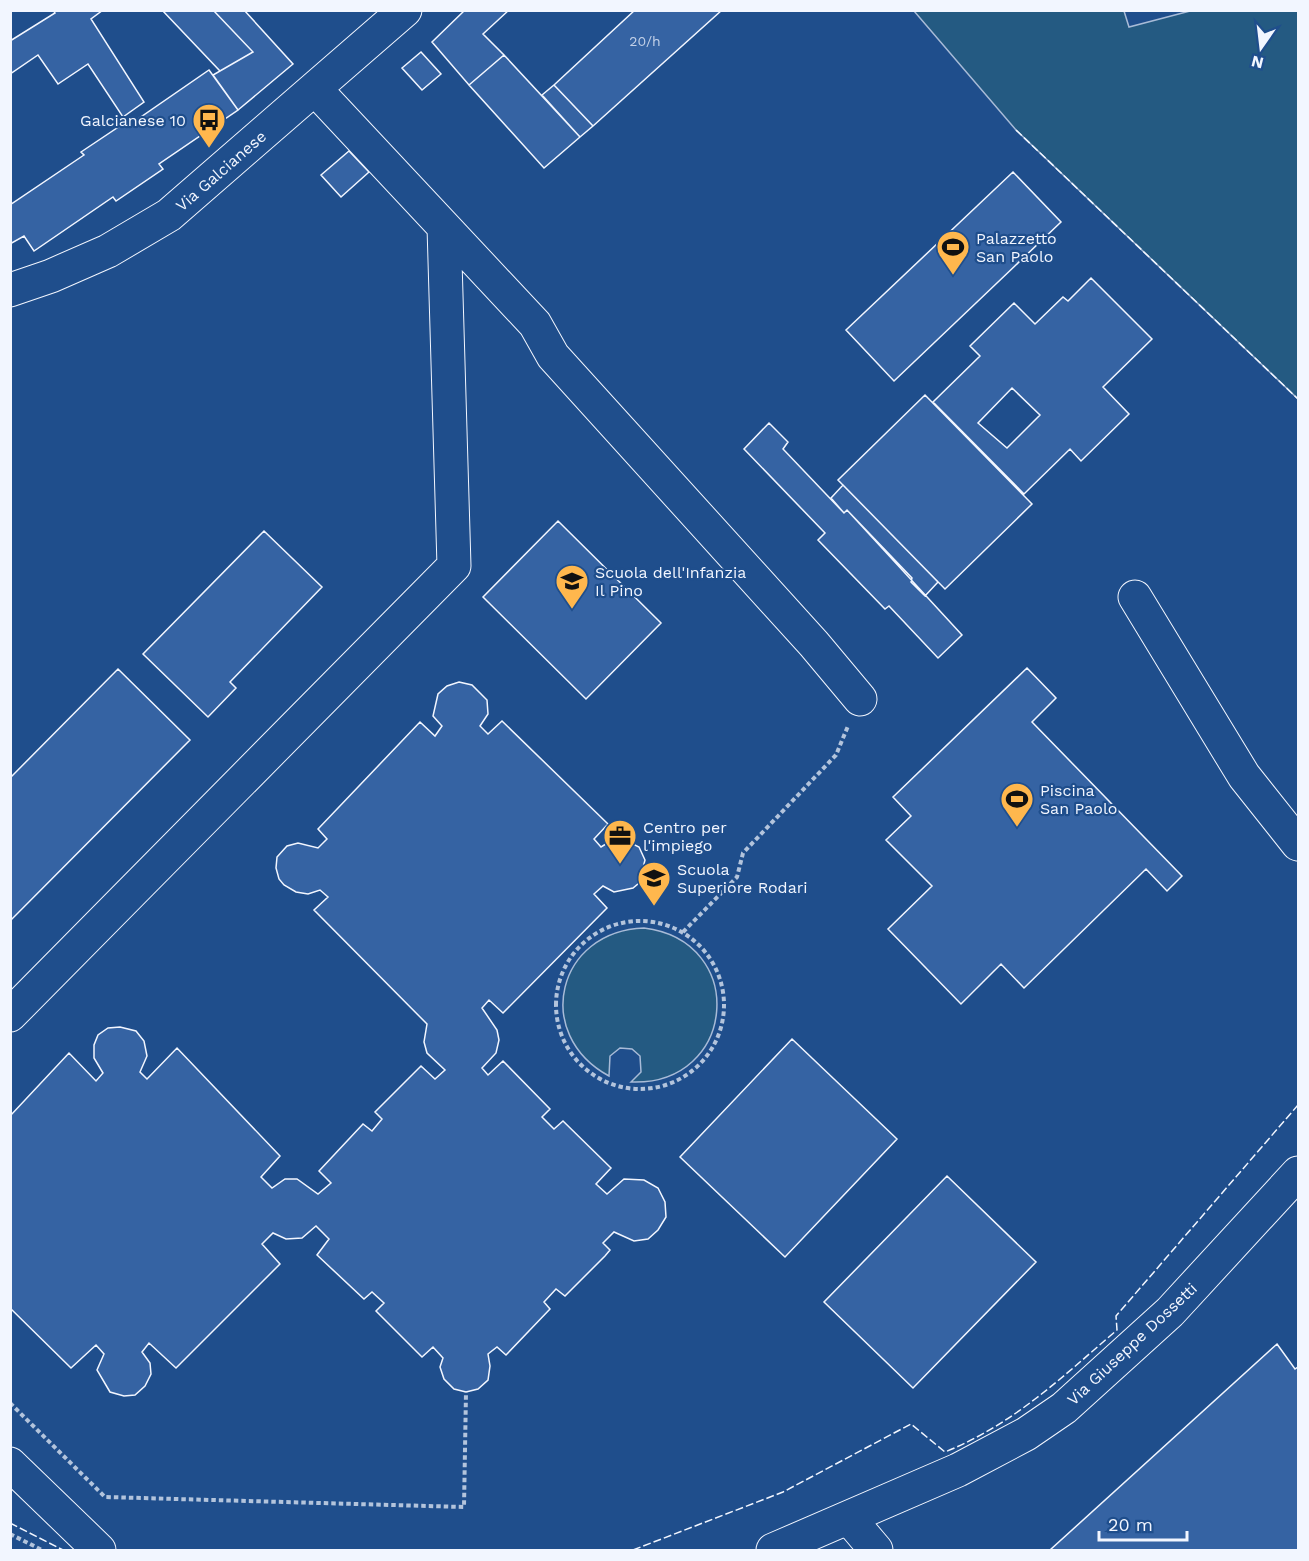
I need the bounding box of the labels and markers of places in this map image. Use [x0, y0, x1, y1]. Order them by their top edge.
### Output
bus stop icon: Galcianese 10 [191, 102, 227, 149]
place label: Galcianese 10 [80, 111, 186, 130]
sports icon: Palazzetto San Paolo [935, 229, 971, 276]
place label: Palazzetto San Paolo [976, 229, 1057, 266]
school or university icon: Scuola dell'Infanzia Il Pino [554, 563, 590, 610]
place label: Scuola dell'Infanzia Il Pino [595, 563, 746, 600]
sports icon: Piscina San Paolo [999, 781, 1035, 828]
place label: Piscina San Paolo [1040, 781, 1117, 818]
office icon: Centro per l'impiego [602, 818, 638, 865]
place label: Centro per l'impiego [643, 818, 727, 855]
school or university icon: Scuola Superiore Rodari [636, 860, 672, 907]
place label: Scuola Superiore Rodari [677, 860, 808, 897]

